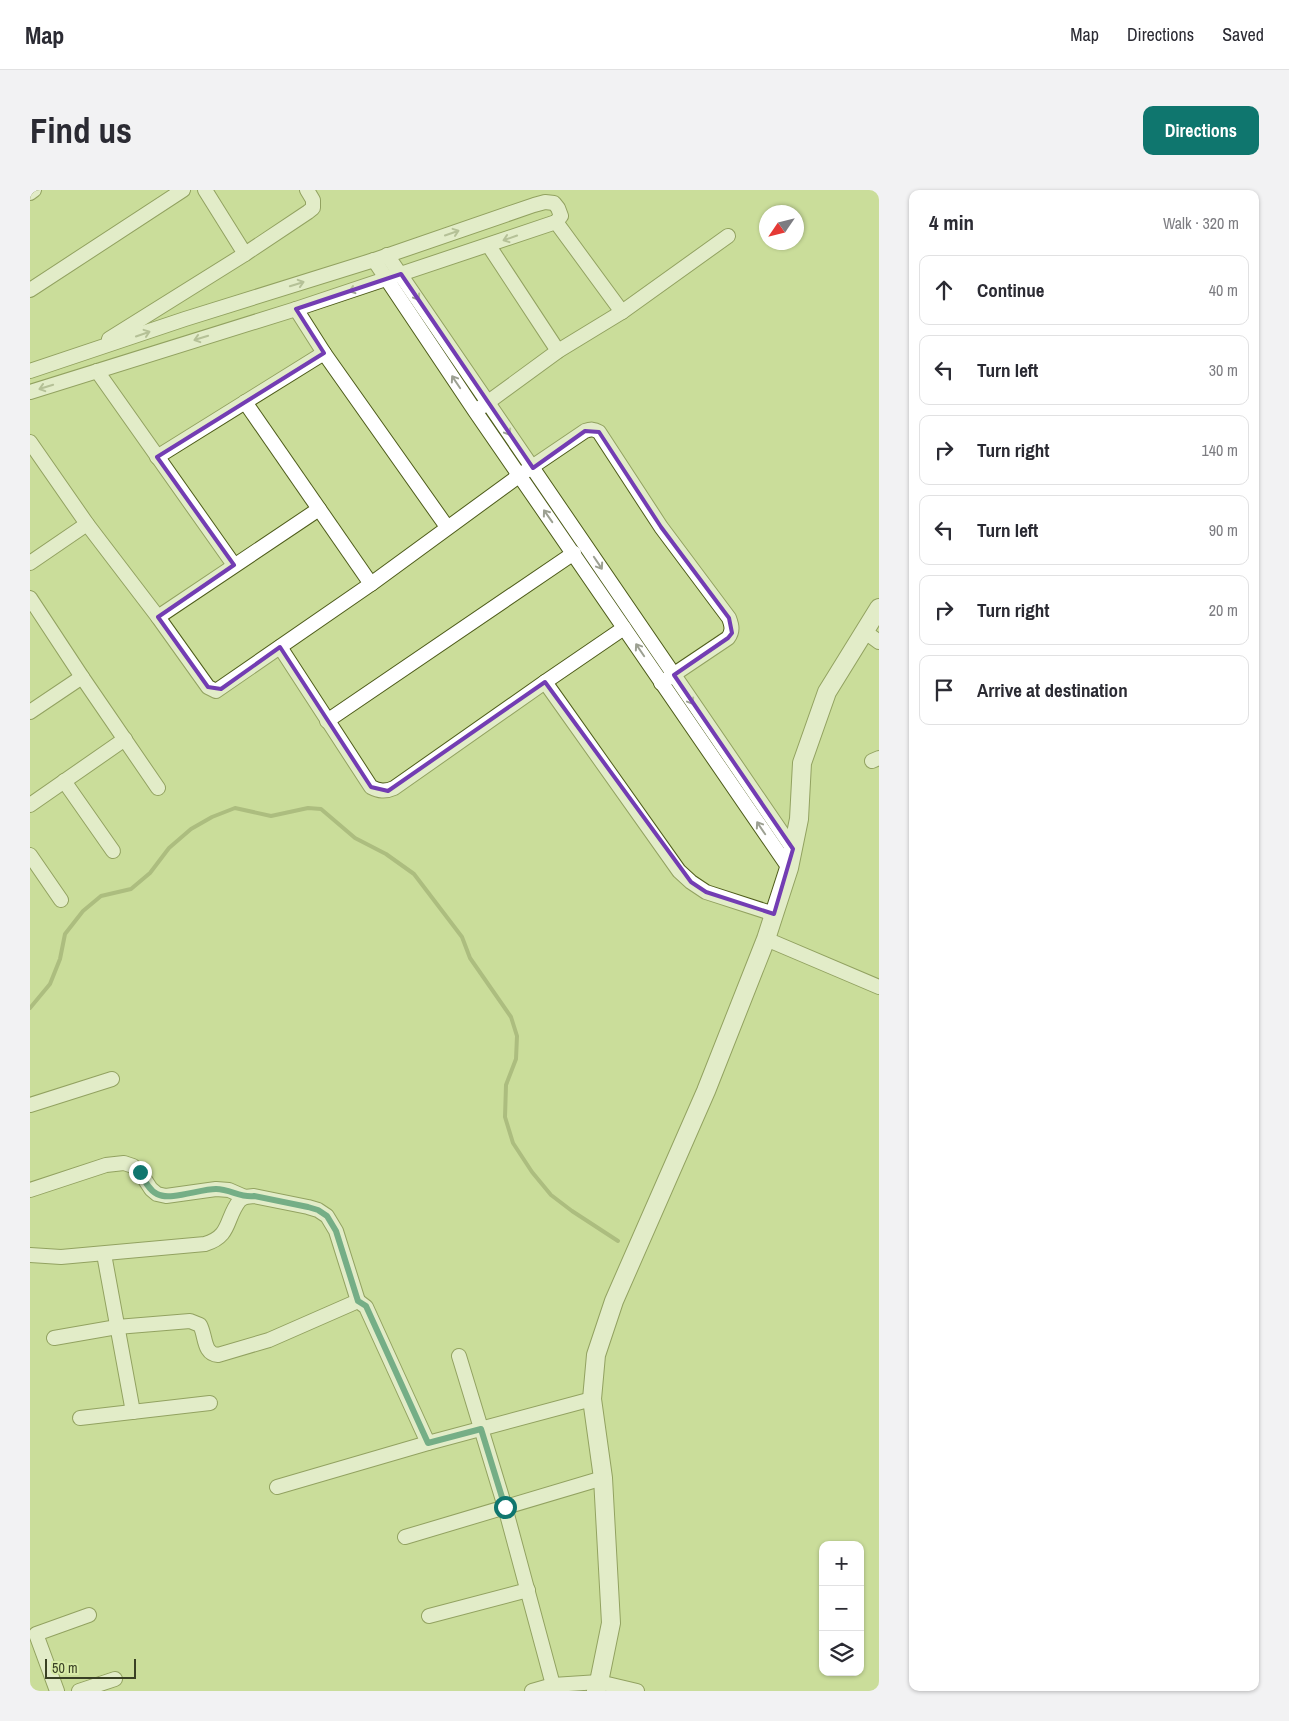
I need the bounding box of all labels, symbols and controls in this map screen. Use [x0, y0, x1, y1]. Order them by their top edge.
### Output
text: Map [25, 19, 64, 51]
text: Map [1070, 22, 1099, 47]
text: Directions [1127, 22, 1194, 47]
text: Saved [1222, 22, 1264, 47]
button: Directions [1143, 106, 1259, 155]
text: Find us [30, 107, 132, 154]
north arrow [759, 205, 804, 250]
text: 4 min [929, 208, 974, 237]
text: Walk · 320 m [1163, 212, 1239, 234]
one-way arrow [443, 228, 459, 237]
one-way arrow [503, 234, 519, 244]
icon: ahead [930, 276, 958, 304]
text: Continue [977, 277, 1045, 303]
one-way arrow [289, 278, 305, 288]
text: 40 m [1209, 279, 1238, 301]
one-way arrow [349, 285, 364, 294]
one-way arrow [410, 287, 420, 301]
one-way arrow [135, 328, 151, 338]
one-way arrow [194, 334, 210, 344]
icon: left [930, 356, 958, 384]
text: Turn left [977, 357, 1038, 383]
text: 30 m [1209, 359, 1238, 381]
one-way arrow [451, 375, 461, 389]
one-way arrow [39, 383, 55, 392]
one-way arrow [501, 422, 511, 436]
icon: right [930, 436, 958, 464]
text: Turn right [977, 437, 1049, 463]
text: 140 m [1202, 439, 1238, 461]
one-way arrow [543, 509, 553, 523]
icon: left [930, 516, 958, 544]
text: Turn left [977, 517, 1038, 543]
text: 90 m [1209, 519, 1238, 541]
one-way arrow [593, 556, 603, 570]
icon: right [930, 596, 958, 624]
text: Turn right [977, 597, 1049, 623]
text: 20 m [1209, 599, 1238, 621]
one-way arrow [635, 644, 645, 658]
icon: arrive [930, 676, 958, 704]
text: Arrive at destination [977, 677, 1128, 703]
one-way arrow [684, 690, 694, 704]
one-way arrow [756, 821, 766, 835]
route end [129, 1161, 152, 1184]
route start [494, 1496, 517, 1519]
map controls [819, 1541, 864, 1676]
button: + [819, 1541, 864, 1586]
button: − [819, 1586, 864, 1631]
button: layers [819, 1631, 864, 1676]
scale bar [45, 1656, 136, 1679]
text: 50 m [52, 1659, 78, 1677]

